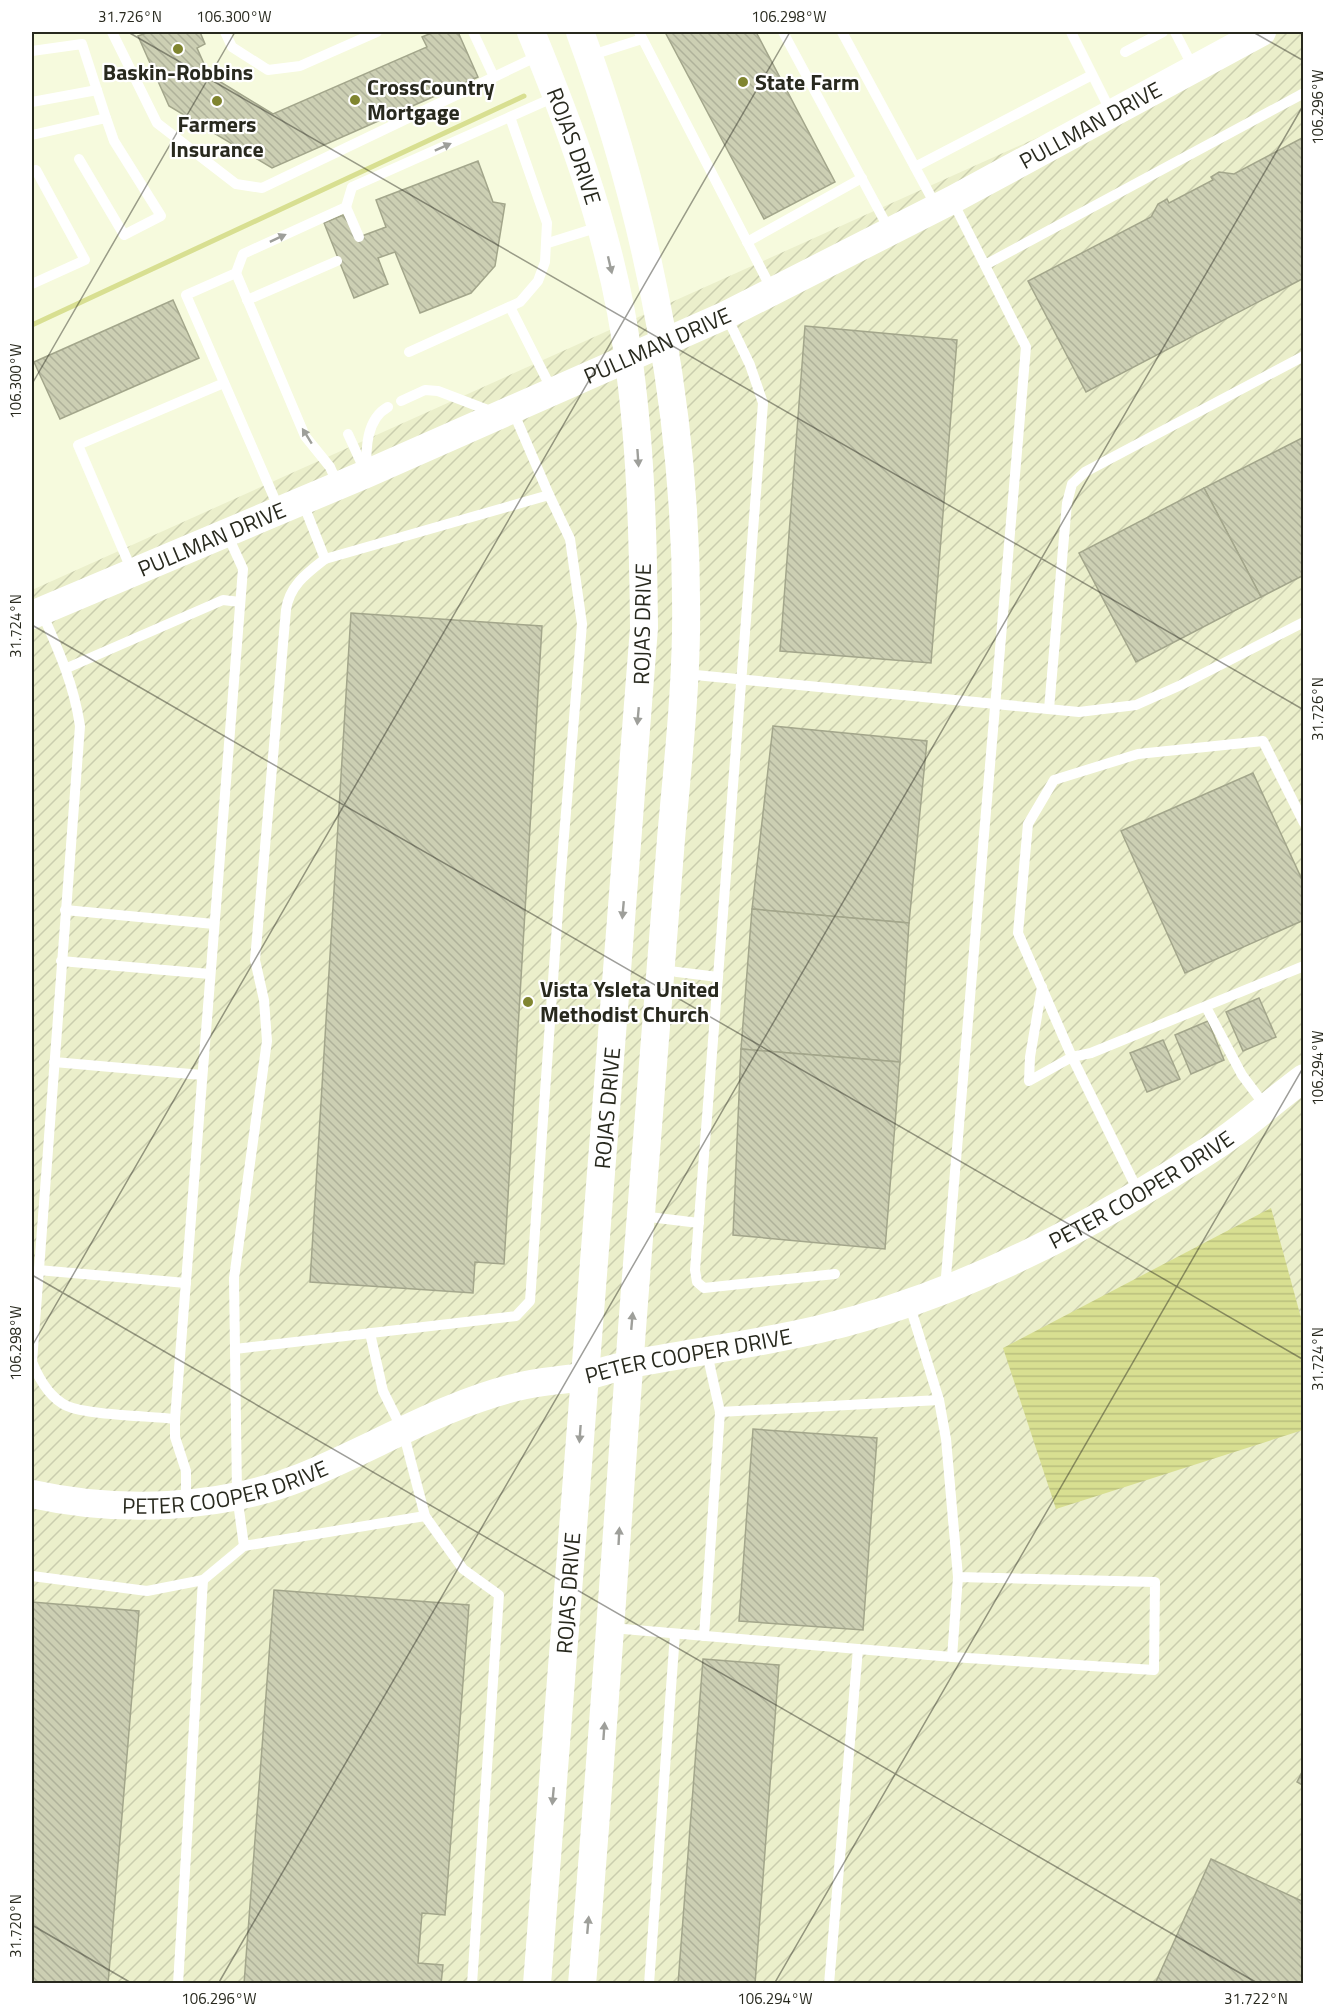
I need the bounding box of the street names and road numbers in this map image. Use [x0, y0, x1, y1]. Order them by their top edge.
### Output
street label: PULLMAN DRIVE [1013, 72, 1168, 178]
street label: ROJAS DRIVE [538, 82, 610, 209]
street label: PULLMAN DRIVE [578, 298, 736, 393]
street label: PULLMAN DRIVE [132, 493, 291, 586]
street label: ROJAS DRIVE [624, 563, 660, 685]
street label: ROJAS DRIVE [585, 1046, 629, 1170]
street label: PETER COOPER DRIVE [1043, 1122, 1241, 1258]
street label: PETER COOPER DRIVE [581, 1319, 795, 1393]
street label: PETER COOPER DRIVE [122, 1451, 333, 1523]
street label: ROJAS DRIVE [547, 1531, 589, 1655]

